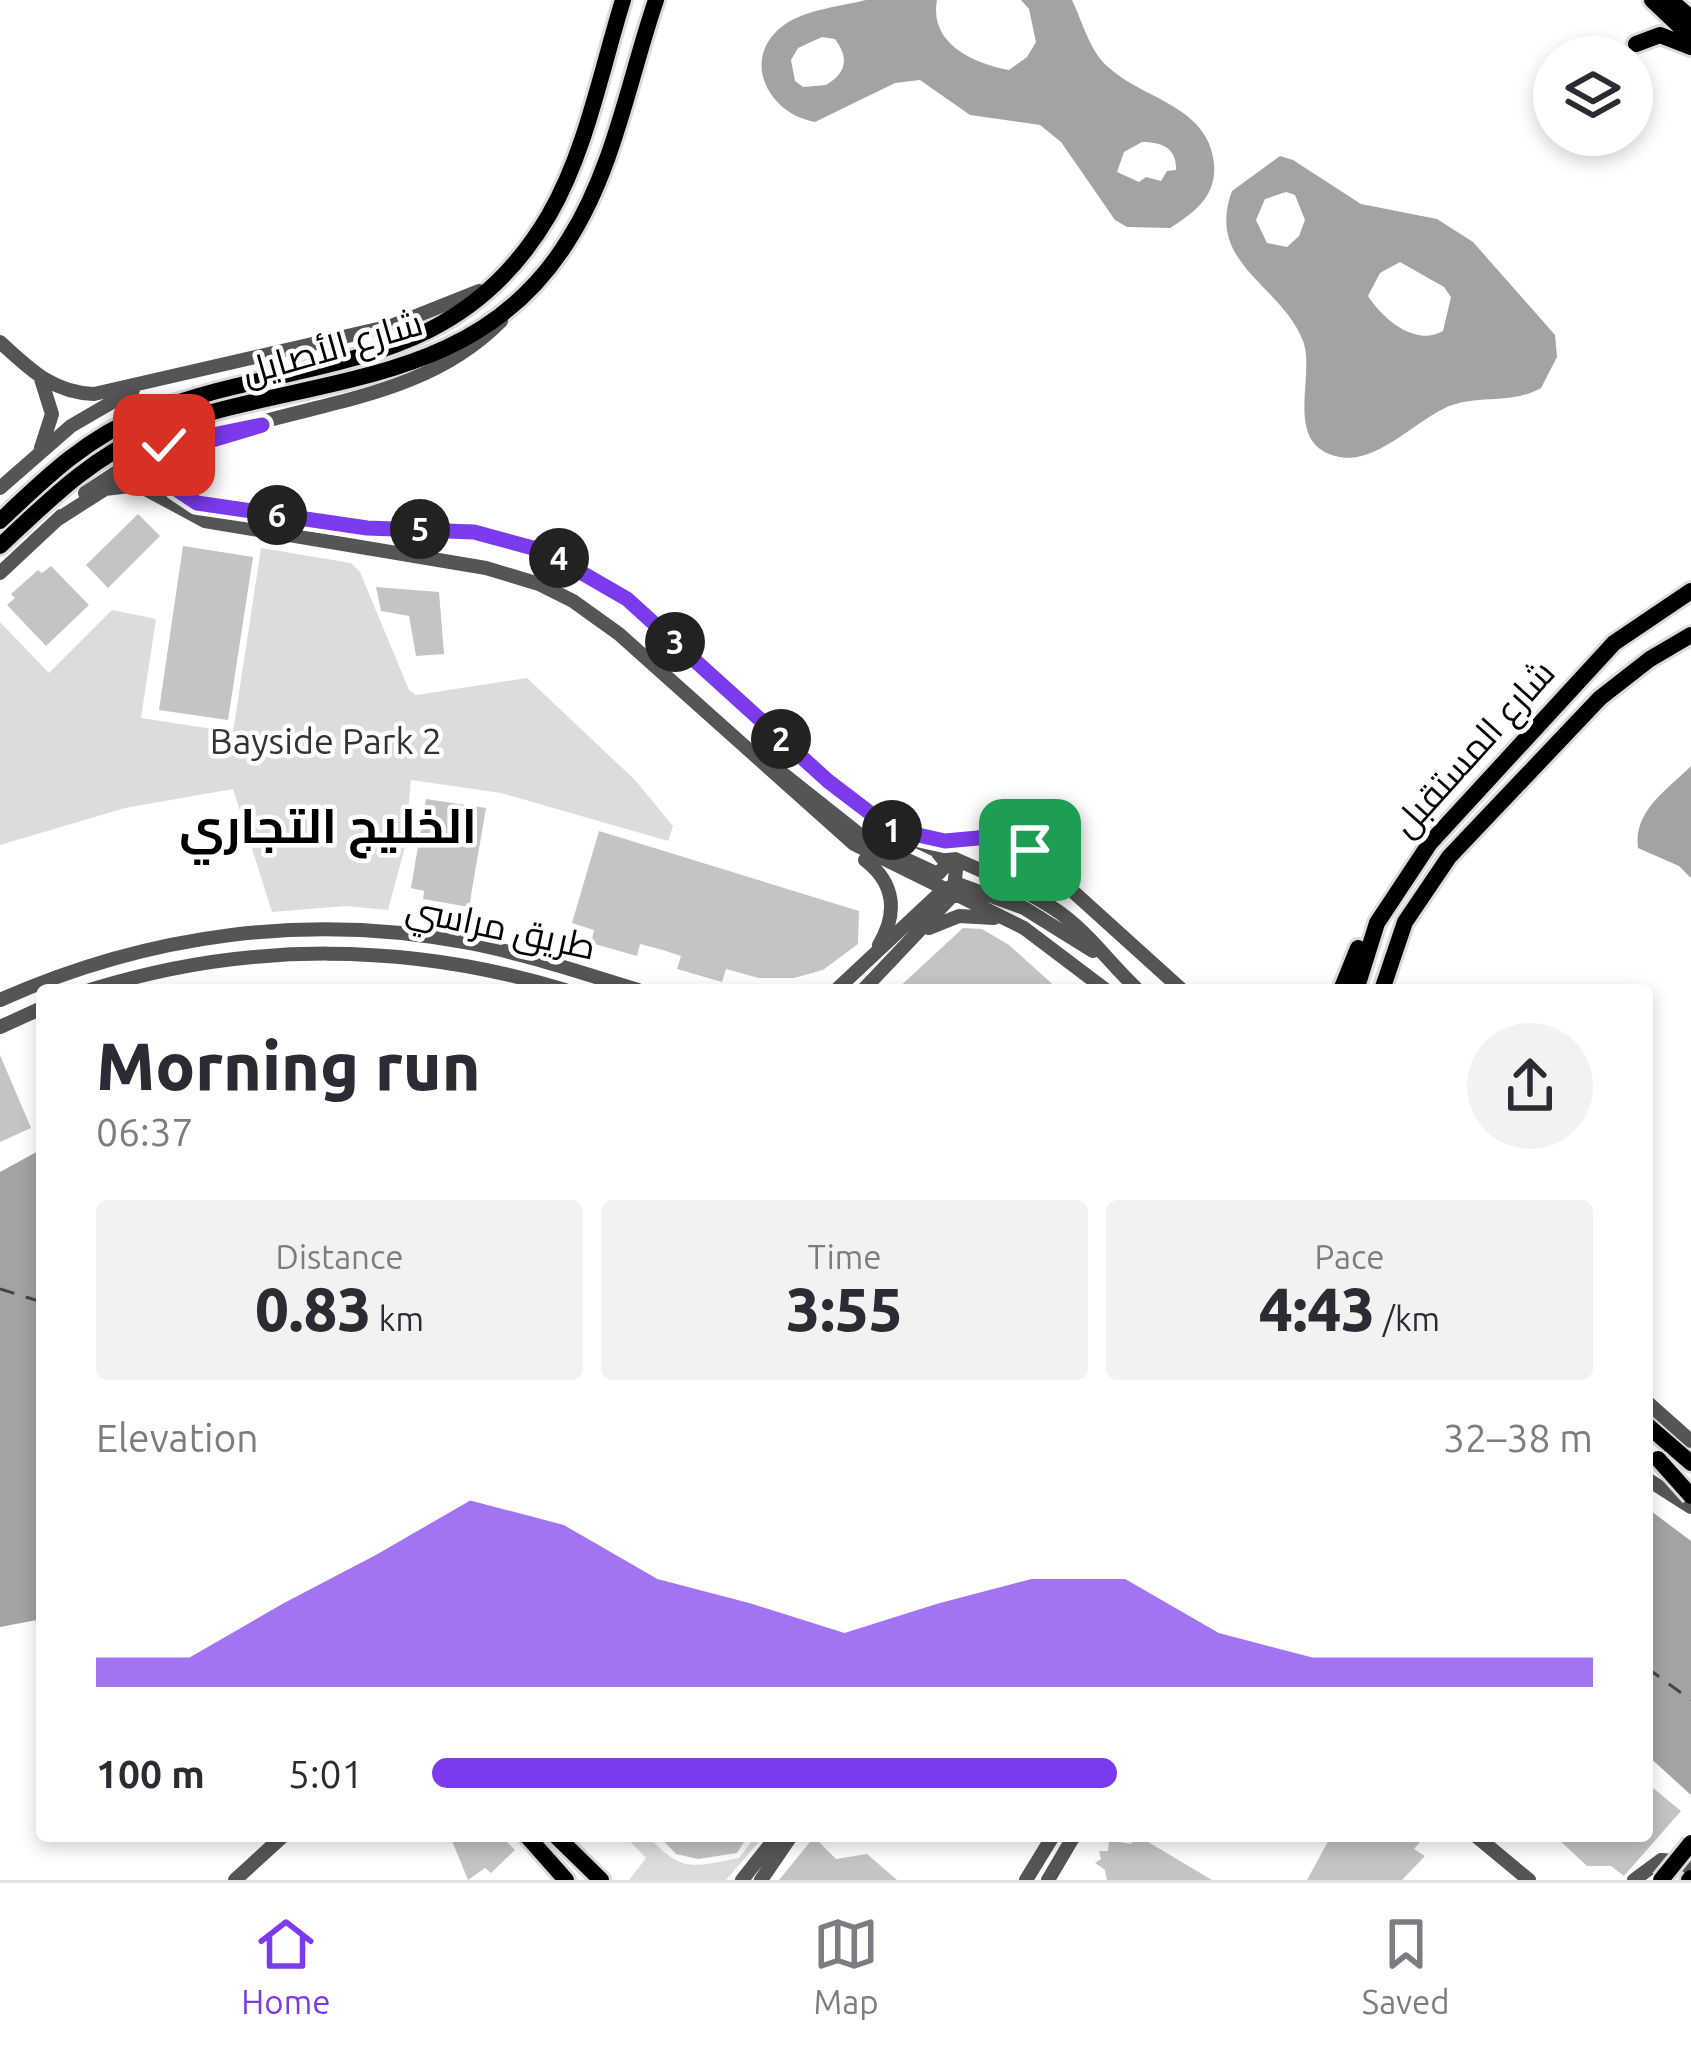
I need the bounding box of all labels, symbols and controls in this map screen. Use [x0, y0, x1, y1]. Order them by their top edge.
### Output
map controls [1533, 36, 1653, 156]
button: layers [1533, 36, 1653, 156]
street label: شارع الأصايل [237, 301, 428, 397]
pin [113, 394, 215, 496]
icon: check [131, 412, 197, 478]
pin: 6 [247, 485, 307, 545]
text: 6 [268, 496, 286, 533]
pin: 5 [390, 499, 450, 559]
text: 5 [411, 510, 429, 547]
pin: 4 [529, 528, 589, 588]
text: 4 [550, 539, 568, 576]
pin: 3 [645, 612, 705, 672]
text: 3 [666, 623, 684, 660]
street label: شارع المستقبل [1383, 651, 1566, 847]
pin: 2 [751, 709, 811, 769]
park label: Bayside Park 2 [210, 720, 442, 761]
text: 2 [772, 720, 790, 757]
district label: الخليج التجاري [179, 798, 477, 865]
pin [979, 799, 1081, 901]
pin: 1 [862, 800, 922, 860]
text: 1 [883, 811, 901, 848]
icon: arrive [997, 817, 1063, 883]
street label: طريق مراسي [401, 886, 599, 973]
button: share [1467, 1023, 1593, 1149]
text: Morning run [96, 1028, 481, 1102]
text: 06:37 [96, 1110, 194, 1153]
text: Distance [276, 1238, 403, 1275]
text: Time [808, 1238, 881, 1275]
text: Pace [1315, 1238, 1384, 1275]
text: 0.83 [255, 1275, 371, 1342]
text: 3:55 [786, 1275, 903, 1342]
text: 4:43 [1259, 1275, 1375, 1342]
text: km [371, 1300, 424, 1337]
text: /km [1375, 1300, 1440, 1337]
text: Elevation [96, 1416, 259, 1459]
text: 32–38 m [1443, 1416, 1593, 1459]
text: 100 m [96, 1752, 205, 1795]
text: 5:01 [288, 1752, 364, 1795]
tab: Home [241, 1911, 330, 2020]
tab: Map [813, 1911, 879, 2020]
tab: Saved [1362, 1911, 1450, 2020]

